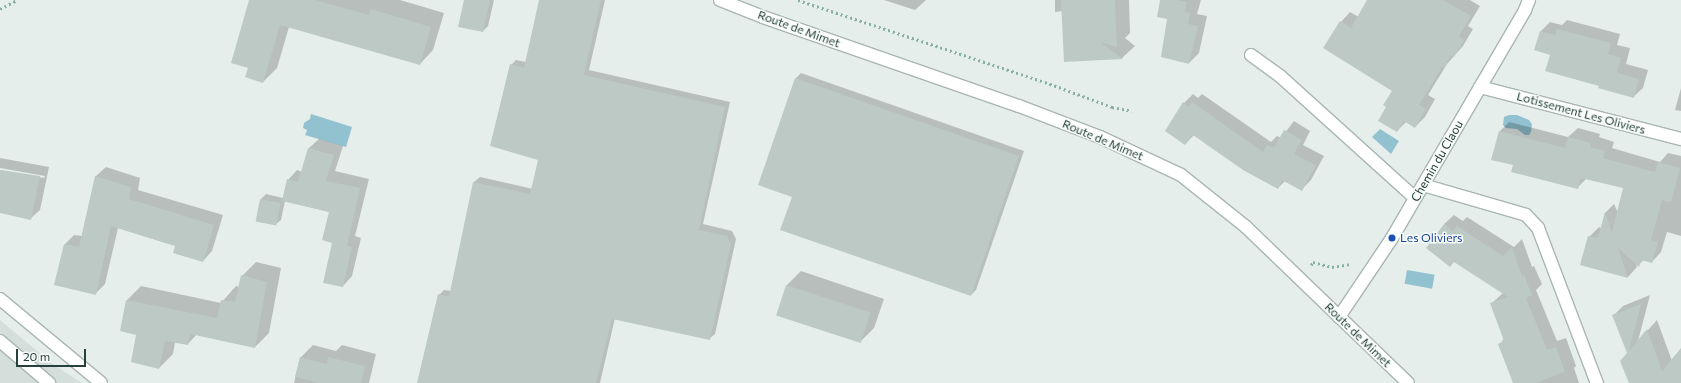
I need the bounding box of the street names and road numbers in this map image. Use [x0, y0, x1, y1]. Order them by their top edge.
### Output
street label: Route de Mimet [756, 7, 842, 51]
street label: Lotissement Les Oliviers [1515, 89, 1647, 137]
street label: Route de Mimet [1060, 116, 1146, 164]
street label: Chemin du Claou [1408, 118, 1466, 204]
street label: Route de Mimet [1322, 300, 1394, 370]

